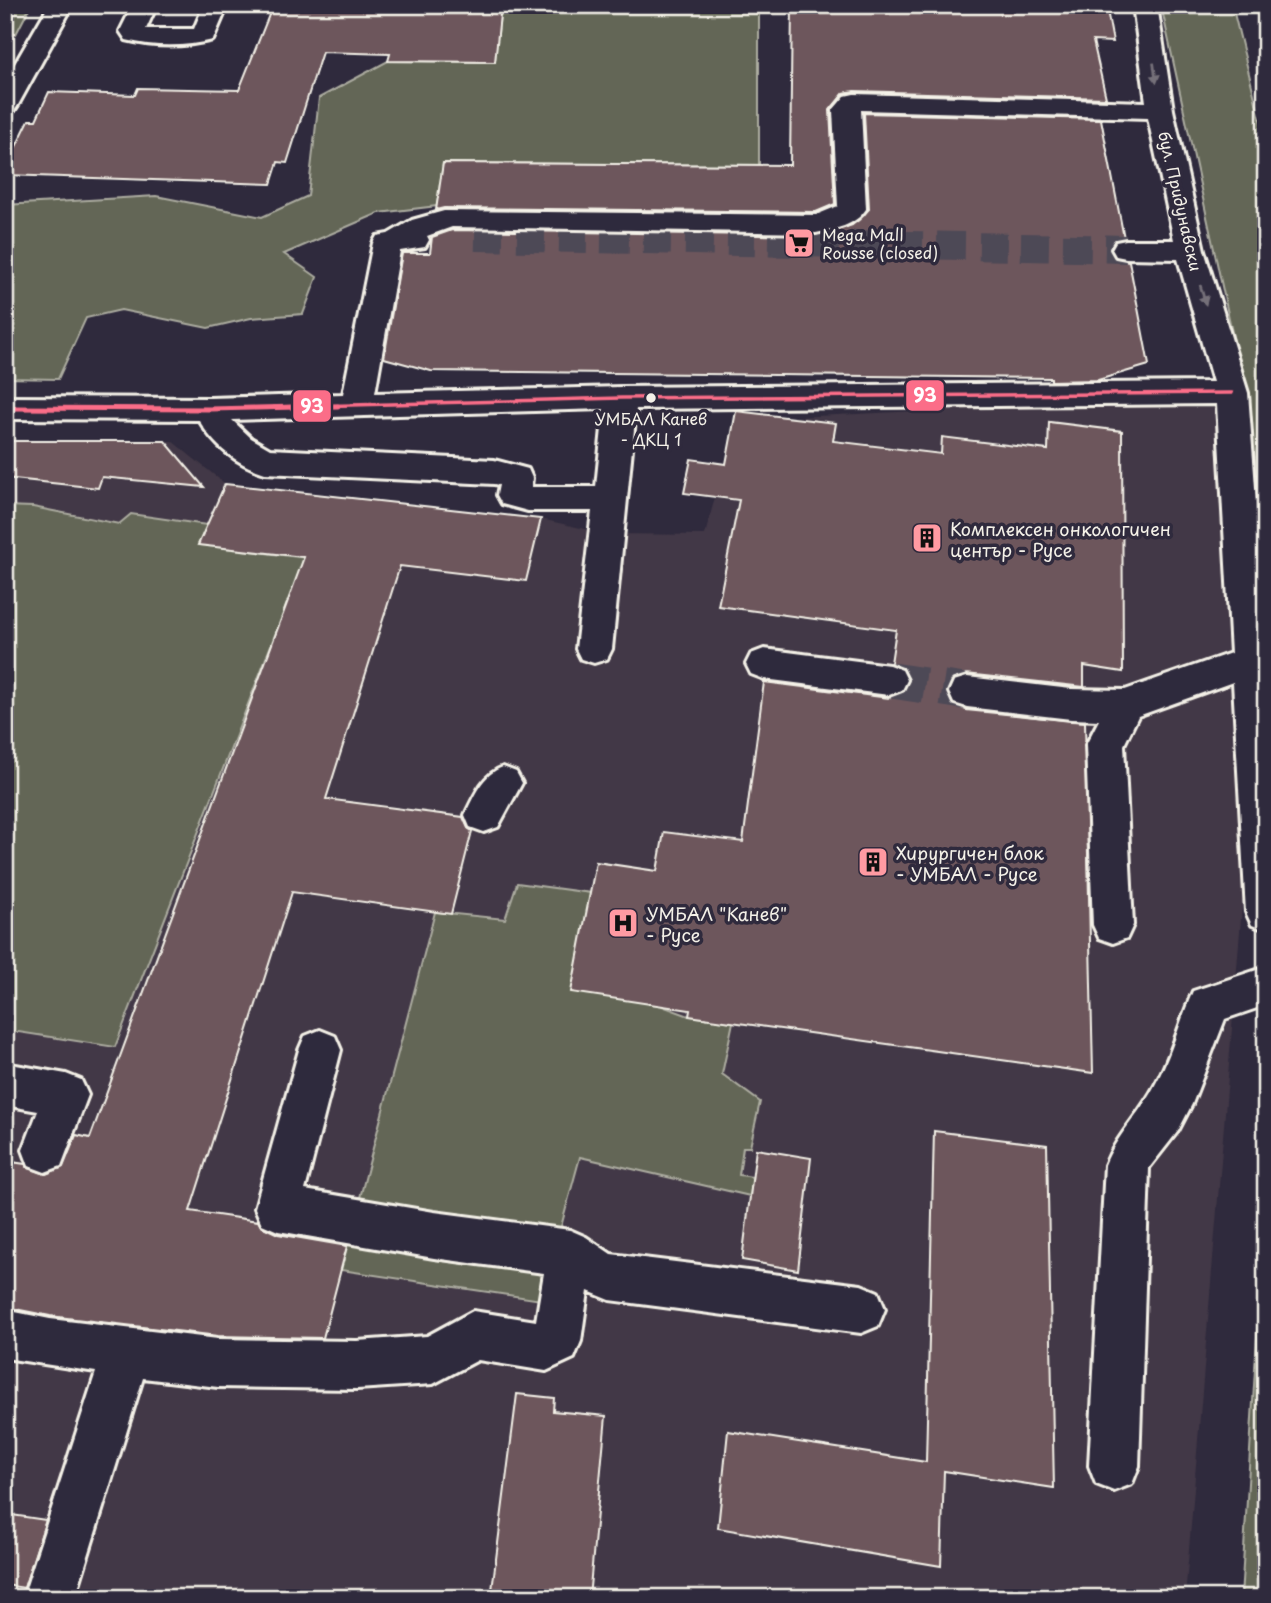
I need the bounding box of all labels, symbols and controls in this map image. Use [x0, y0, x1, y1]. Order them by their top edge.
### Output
one-way arrow [1150, 62, 1161, 84]
street label: бул. Придунавски [1153, 129, 1209, 273]
place label: Mega Mall Rousse (closed) [822, 222, 938, 264]
supermarket icon: Mega Mall Rousse (closed) [782, 226, 816, 260]
one-way arrow [1199, 285, 1209, 306]
line badge: 93 [905, 379, 945, 412]
text: 93 [913, 380, 937, 408]
line badge: 93 [292, 389, 332, 423]
text: 93 [300, 391, 324, 419]
marker: УМБАЛ Канев - ДКЦ 1 [644, 391, 658, 405]
place label: УМБАЛ Канев - ДКЦ 1 [595, 406, 707, 451]
place label: Комплексен онкологичен център - Русе [950, 515, 1171, 563]
building icon: Комплексен онкологичен център - Русе [910, 521, 944, 555]
place label: Хирургичен блок - УМБАЛ - Русе [896, 839, 1044, 887]
building icon: Хирургичен блок - УМБАЛ - Русе [856, 845, 890, 879]
place label: УМБАЛ "Канев" - Русе [646, 900, 787, 948]
hospital icon: УМБАЛ "Канев" - Русе [606, 906, 640, 940]

